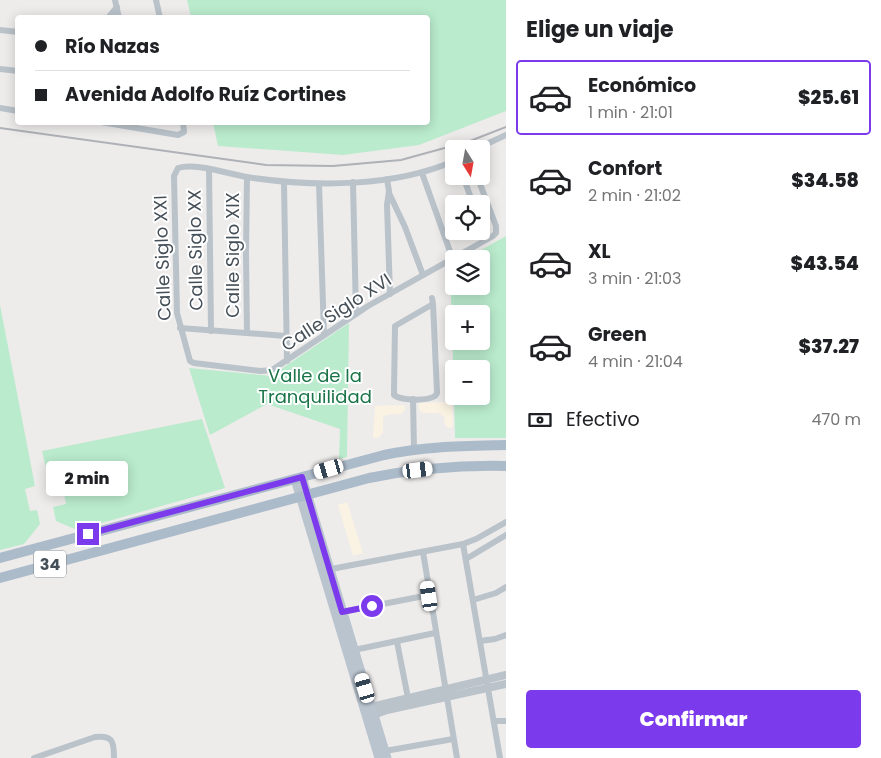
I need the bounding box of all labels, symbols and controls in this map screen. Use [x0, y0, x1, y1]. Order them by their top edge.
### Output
text: Elige un viaje [526, 14, 674, 45]
text: Río Nazas [65, 33, 160, 60]
text: Económico [588, 72, 696, 99]
icon: car [528, 75, 573, 120]
text: Avenida Adolfo Ruíz Cortines [65, 81, 346, 108]
text: $25.61 [798, 84, 859, 111]
text: 1 min · 21:01 [588, 101, 673, 124]
north arrow [445, 140, 490, 185]
map controls [445, 140, 490, 405]
text: Confort [588, 155, 662, 182]
icon: car [528, 158, 573, 203]
text: $34.58 [791, 167, 859, 194]
text: 2 min · 21:02 [588, 184, 681, 207]
street label: Calle Siglo XX [181, 189, 209, 311]
street label: Calle Siglo XIX [220, 192, 245, 318]
street label: Calle Siglo XXI [147, 195, 177, 321]
button: locate [445, 195, 490, 240]
text: XL [588, 238, 611, 265]
icon: car [528, 241, 573, 286]
button: layers [445, 250, 490, 295]
text: $43.54 [790, 250, 859, 277]
street label: Calle Siglo XVI [276, 267, 396, 357]
text: 3 min · 21:03 [588, 267, 682, 290]
button: + [445, 305, 490, 350]
text: Green [588, 321, 647, 348]
icon: car [528, 324, 573, 369]
text: $37.27 [798, 333, 859, 360]
text: 4 min · 21:04 [588, 350, 683, 373]
button: − [445, 360, 490, 405]
park label: Valle de la Tranquilidad [258, 363, 372, 409]
icon: cash [526, 406, 554, 434]
text: Efectivo [566, 406, 640, 433]
text: 470 m [811, 408, 861, 431]
car [312, 458, 345, 480]
car [402, 461, 433, 479]
callout: 2 min [47, 462, 129, 496]
text: 2 min [64, 467, 110, 490]
route end [77, 523, 99, 545]
road number: 34 [34, 550, 66, 578]
car [419, 580, 438, 612]
route start [361, 595, 383, 617]
car [353, 671, 376, 705]
button: Confirmar [526, 690, 861, 748]

